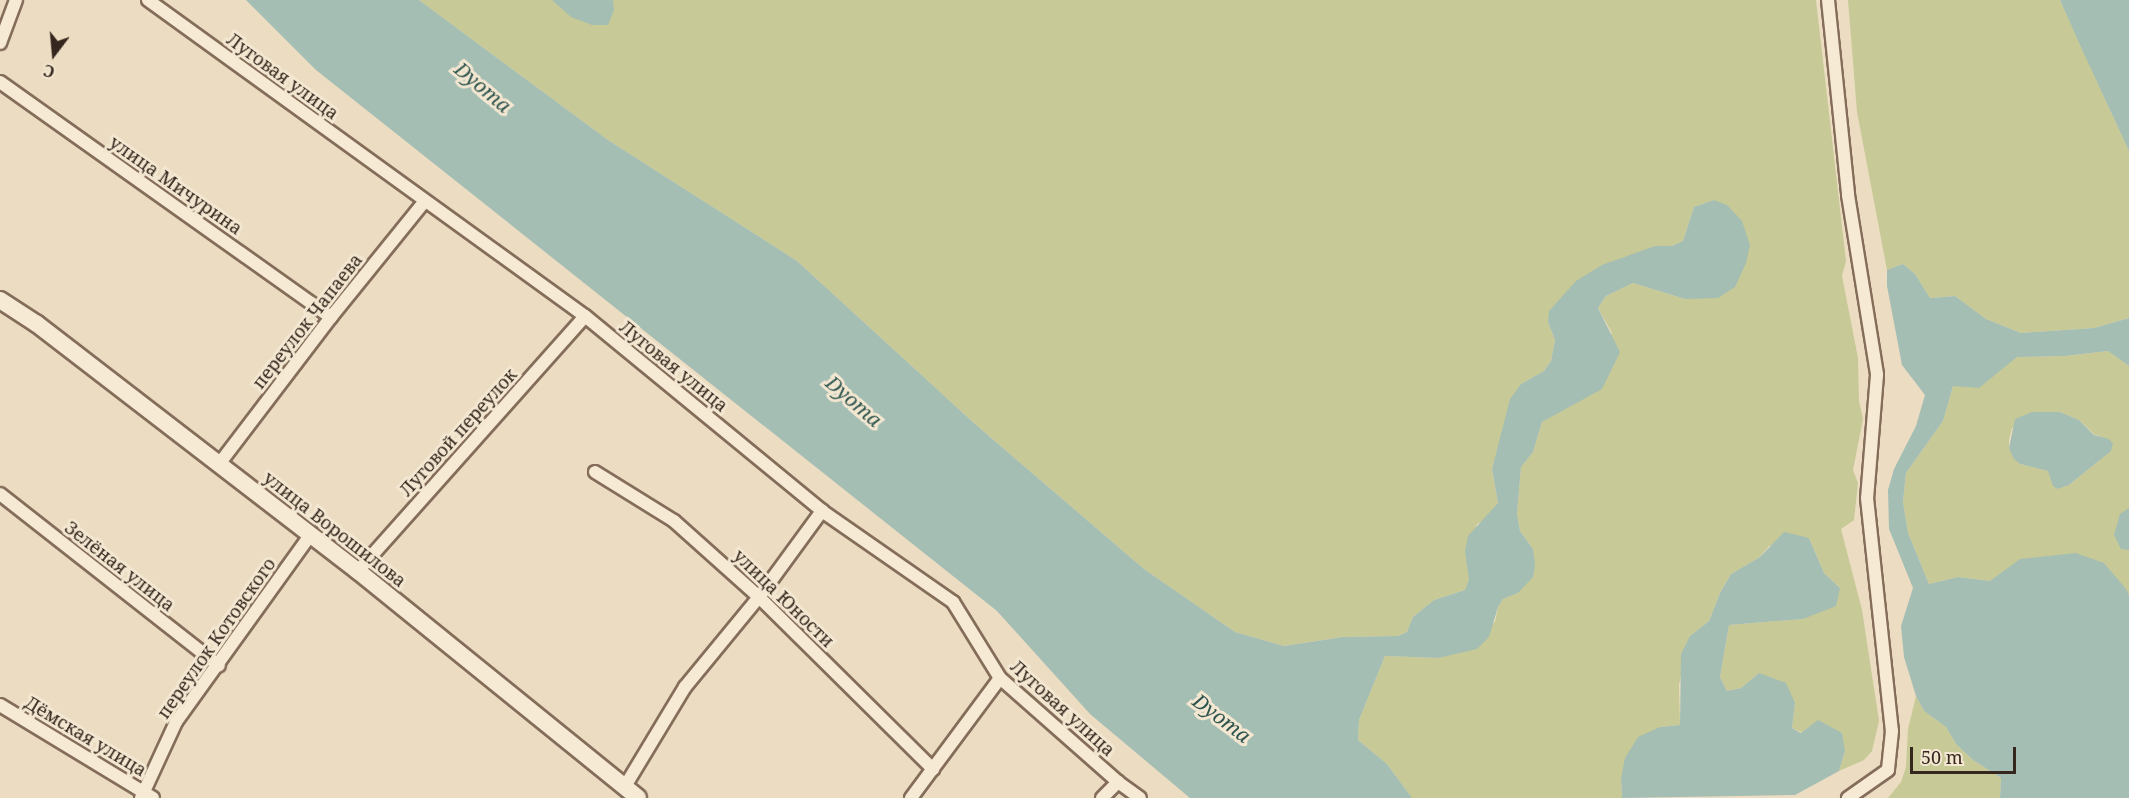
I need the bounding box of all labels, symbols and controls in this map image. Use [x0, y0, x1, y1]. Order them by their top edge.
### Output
north arrow [24, 24, 84, 84]
street label: Луговая улица [223, 28, 343, 124]
water label: Dyoma [450, 57, 516, 117]
text: С [41, 59, 57, 83]
street label: улица Мичурина [105, 131, 247, 239]
street label: переулок Чапаева [248, 249, 366, 393]
street label: Луговая улица [615, 316, 733, 416]
street label: Луговой переулок [395, 364, 521, 500]
water label: Dyoma [821, 370, 887, 432]
street label: улица Ворошилова [259, 467, 411, 591]
street label: Зелёная улица [61, 516, 179, 616]
street label: улица Юности [729, 545, 839, 651]
street label: переулок Котовского [152, 553, 280, 723]
street label: Луговая улица [1006, 655, 1120, 761]
water label: Dyoma [1188, 689, 1256, 747]
street label: Дёмская улица [21, 691, 151, 781]
scale bar [1913, 735, 2020, 773]
text: 50 m [1921, 745, 1963, 769]

